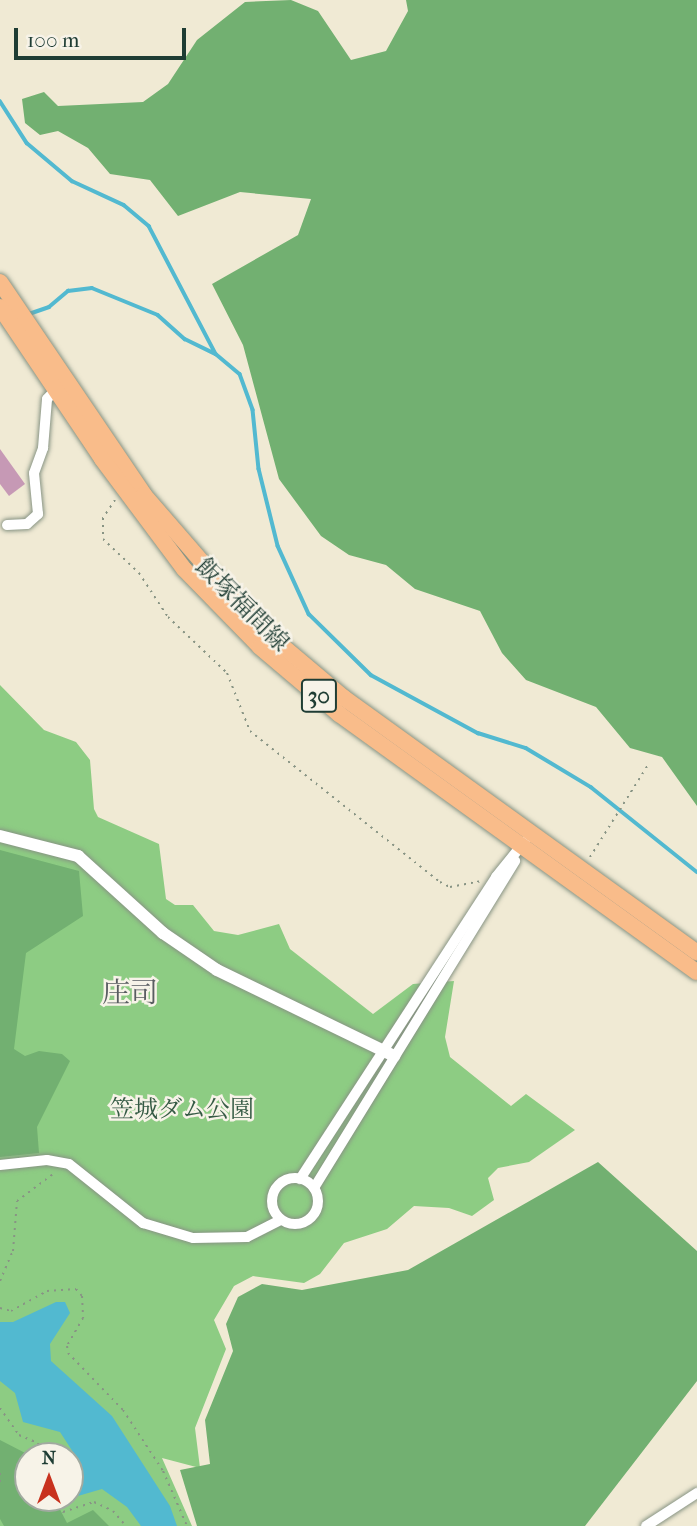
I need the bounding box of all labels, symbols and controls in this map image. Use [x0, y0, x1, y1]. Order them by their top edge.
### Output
scale bar [18, 14, 189, 58]
text: 100 m [27, 28, 80, 52]
street label: 飯塚福間線 [189, 552, 295, 658]
road number: 30 [300, 676, 338, 716]
district label: 庄司 [102, 976, 158, 1010]
park label: 笠城ダム公園 [110, 1096, 254, 1124]
north arrow [14, 1442, 84, 1512]
text: N [42, 1447, 56, 1469]

